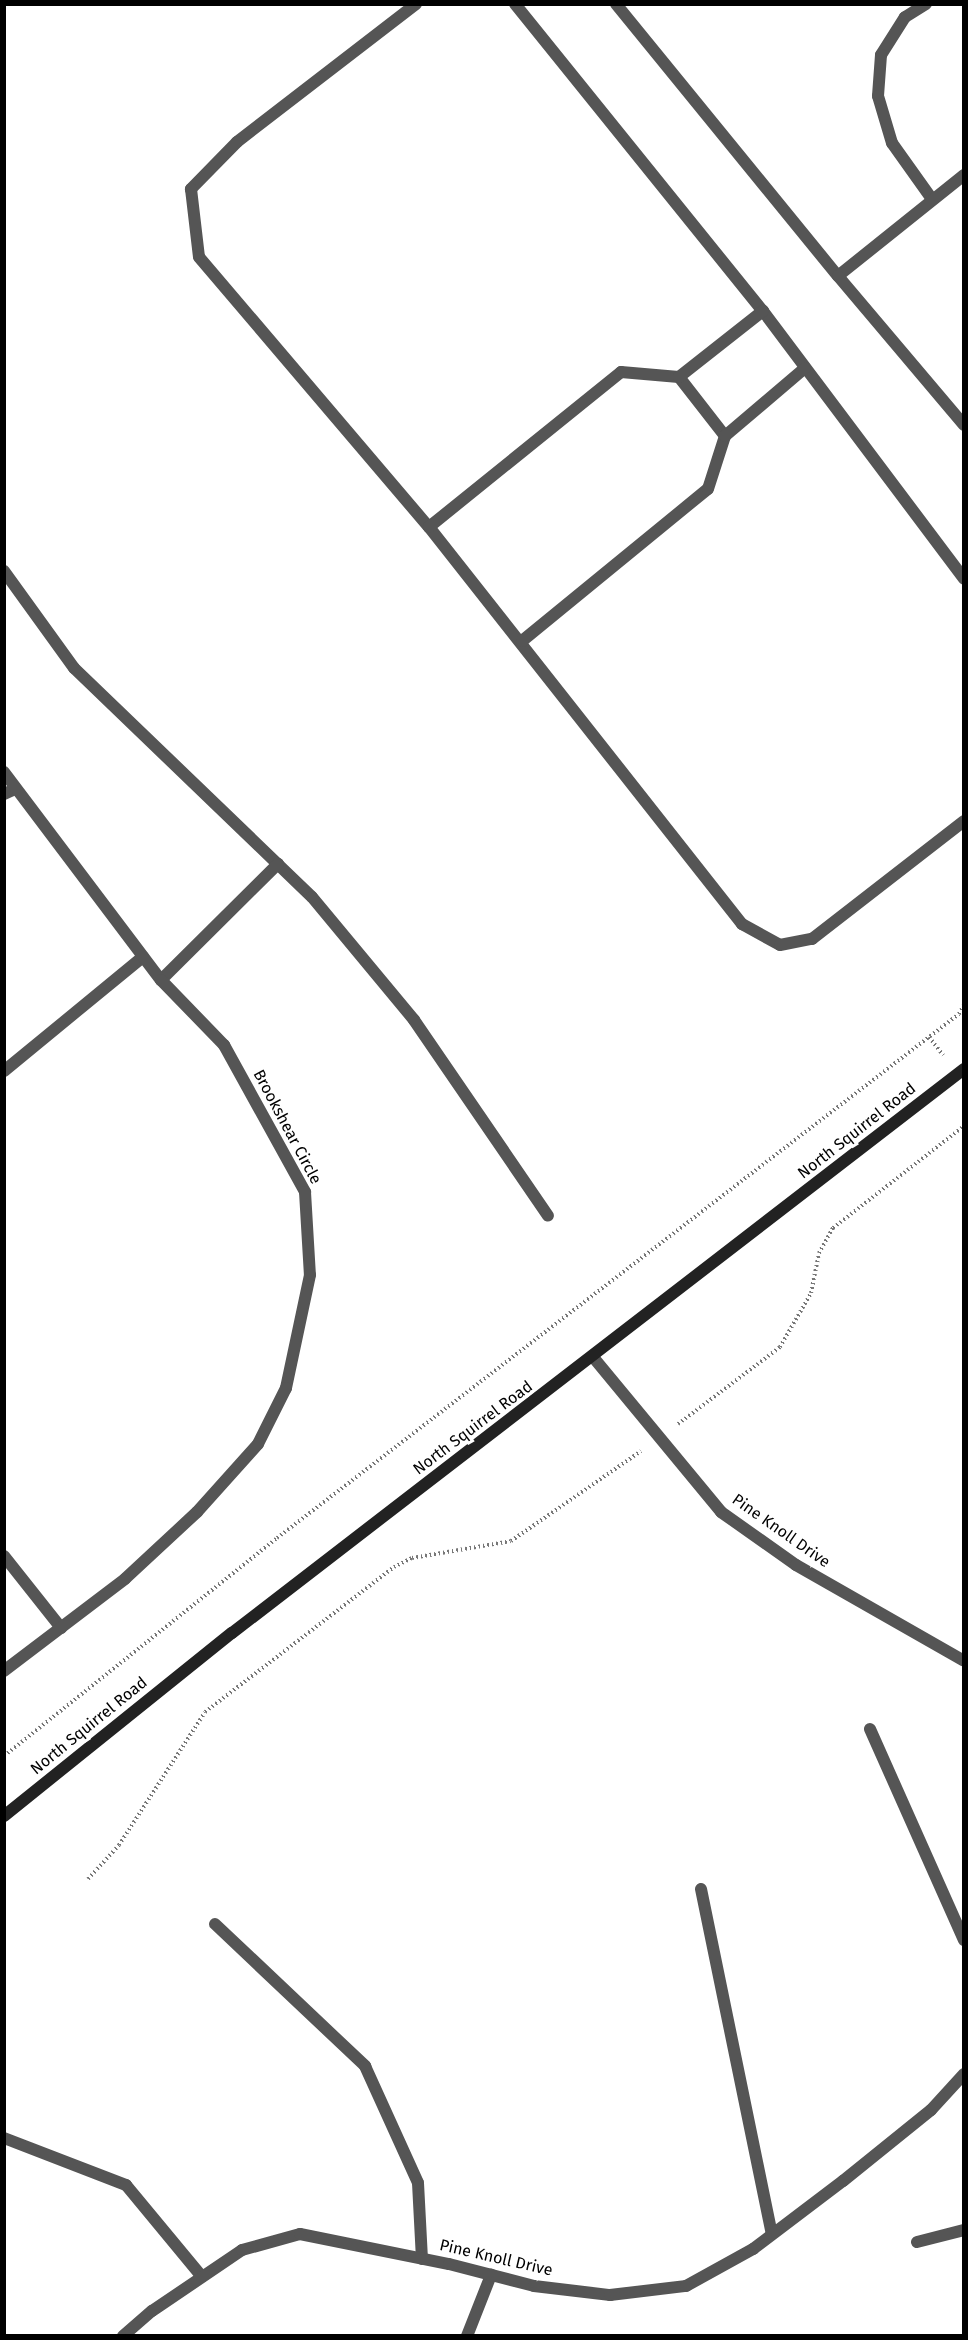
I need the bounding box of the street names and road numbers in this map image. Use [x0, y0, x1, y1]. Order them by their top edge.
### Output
street label: Brookshear Circle [249, 1066, 325, 1188]
street label: North Squirrel Road [794, 1079, 920, 1183]
street label: North Squirrel Road [410, 1377, 536, 1479]
street label: Pine Knoll Drive [728, 1490, 834, 1572]
street label: North Squirrel Road [27, 1673, 151, 1779]
street label: Pine Knoll Drive [438, 2236, 554, 2280]

